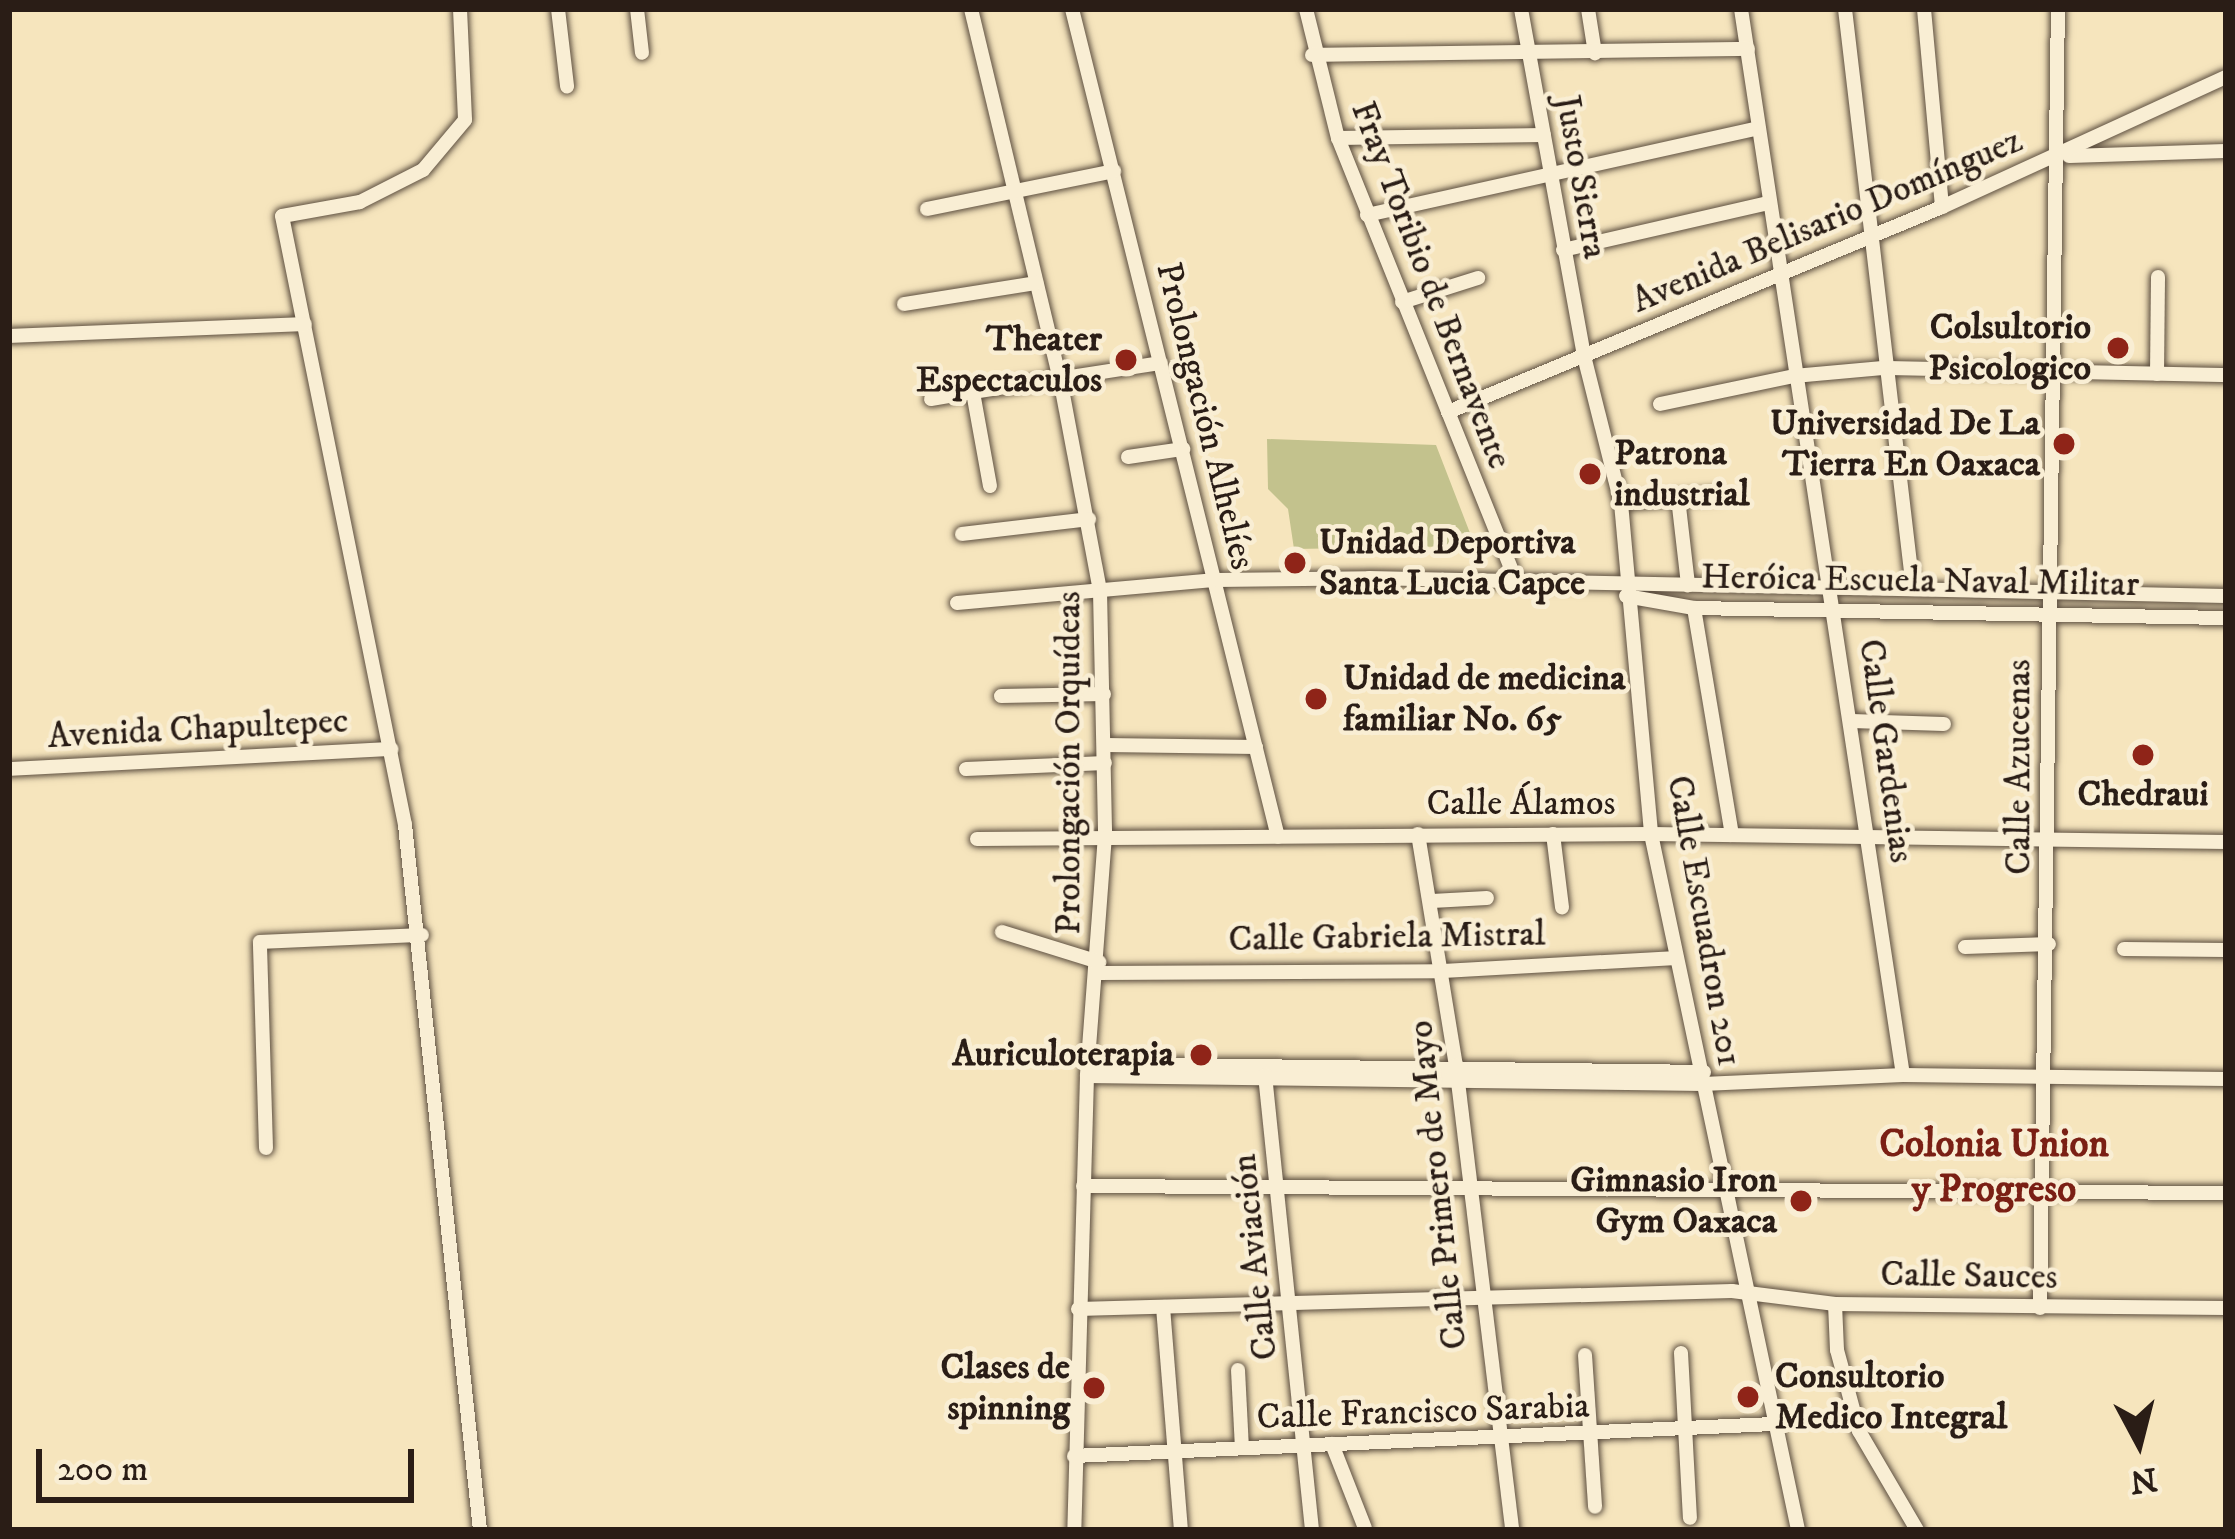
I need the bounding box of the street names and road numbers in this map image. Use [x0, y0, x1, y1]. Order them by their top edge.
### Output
street label: Justo Sierra [1545, 92, 1617, 262]
street label: Fray Toribio de Bernavente [1341, 95, 1521, 475]
street label: Avenida Belisario Domínguez [1625, 119, 2029, 323]
street label: Prolongación Alhelíes [1146, 258, 1264, 574]
street label: Heróica Escuela Naval Militar [1701, 556, 2139, 606]
street label: Prolongación Orquídeas [1047, 591, 1091, 935]
street label: Calle Gardenias [1849, 636, 1923, 866]
street label: Calle Azucenas [1997, 659, 2041, 875]
street label: Avenida Chapultepec [47, 700, 349, 758]
street label: Calle Escuadron 201 [1657, 772, 1751, 1070]
street label: Calle Álamos [1427, 782, 1615, 826]
street label: Calle Gabriela Mistral [1228, 913, 1546, 961]
street label: Calle Primero de Mayo [1399, 1018, 1477, 1352]
street label: Calle Aviación [1223, 1152, 1287, 1362]
street label: Calle Sauces [1880, 1253, 2058, 1299]
street label: Calle Francisco Sarabia [1256, 1385, 1590, 1439]

